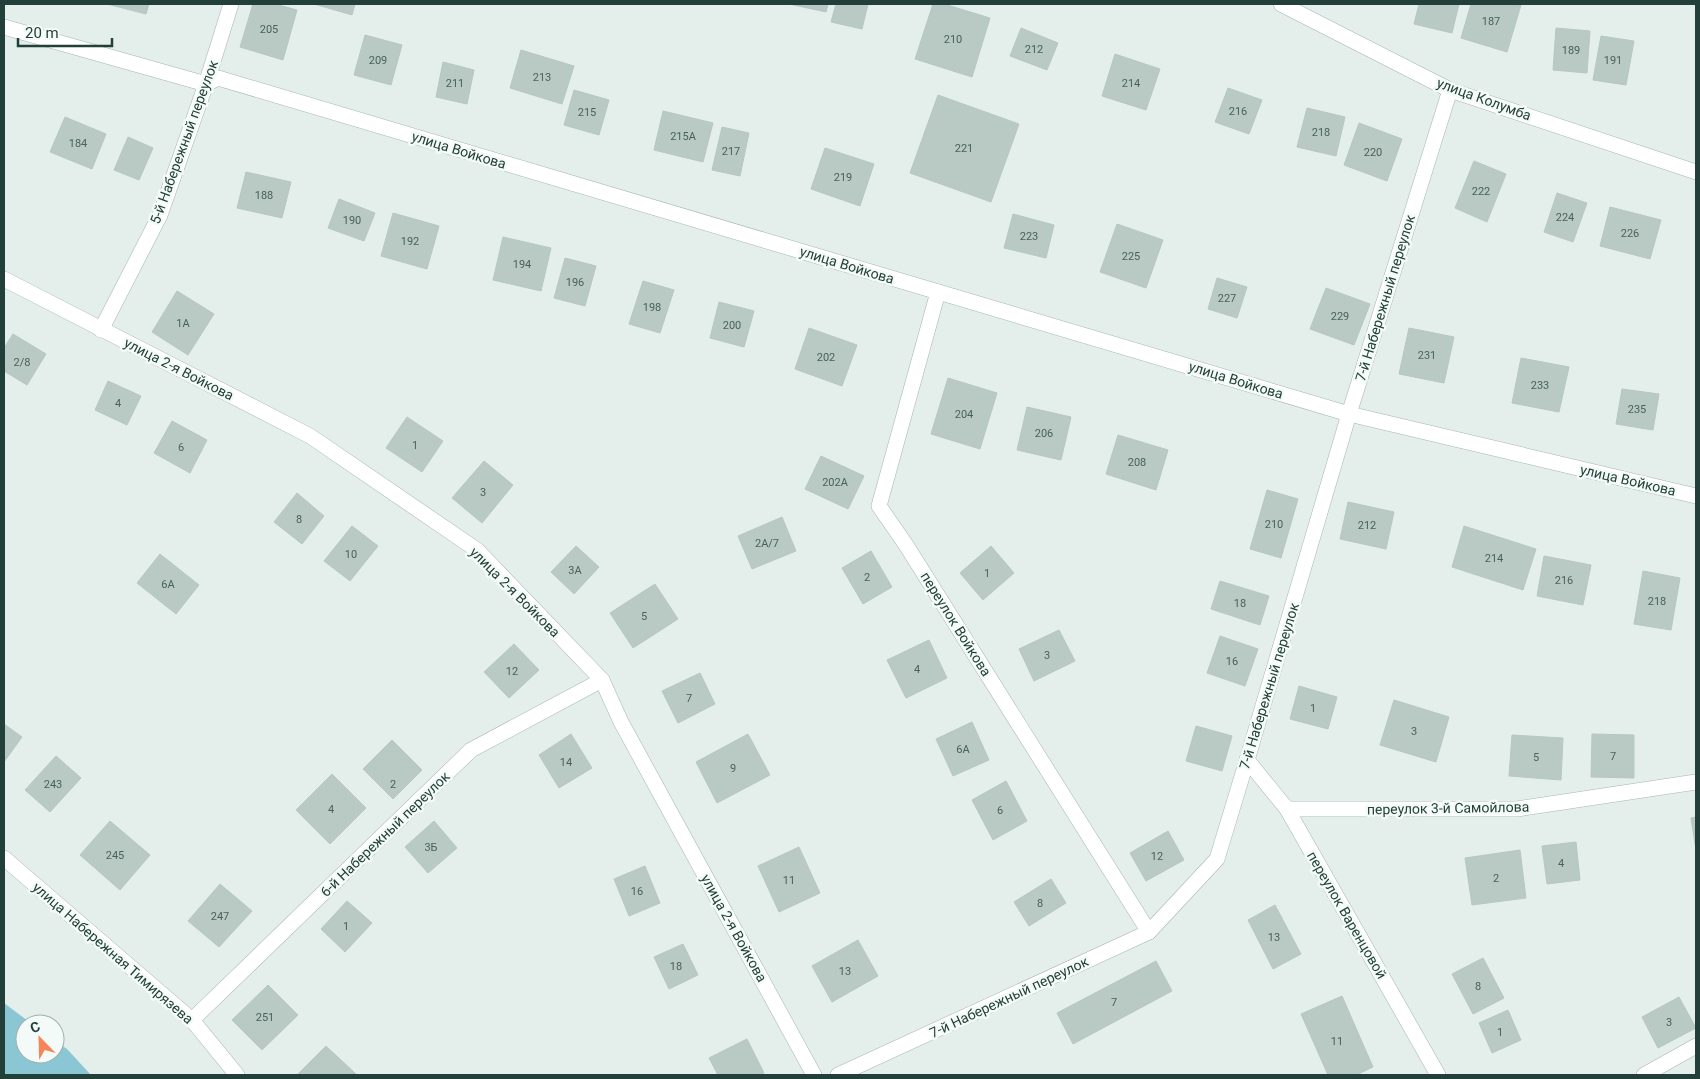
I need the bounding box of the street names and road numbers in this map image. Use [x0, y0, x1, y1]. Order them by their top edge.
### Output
street label: 5-й Набережный переулок [147, 57, 221, 226]
street label: улица Колумба [1435, 75, 1533, 123]
street label: улица Войкова [410, 128, 508, 172]
street label: 7-й Набережный переулок [1352, 212, 1418, 383]
street label: улица Войкова [798, 243, 896, 287]
street label: улица 2-я Войкова [122, 334, 236, 404]
street label: улица Войкова [1187, 358, 1285, 402]
street label: улица Войкова [1579, 461, 1677, 499]
street label: улица 2-я Войкова [467, 544, 563, 640]
street label: переулок Войкова [917, 569, 995, 679]
street label: 7-й Набережный переулок [1236, 600, 1302, 771]
street label: 6-й Набережный переулок [317, 768, 453, 900]
street label: переулок 3-й Самойлова [1367, 799, 1529, 817]
street label: переулок Варенцовой [1304, 849, 1390, 981]
street label: улица 2-я Войкова [698, 871, 770, 985]
street label: улица Набережная Тимирязева [30, 879, 196, 1027]
street label: 7-й Набережный переулок [927, 953, 1091, 1041]

